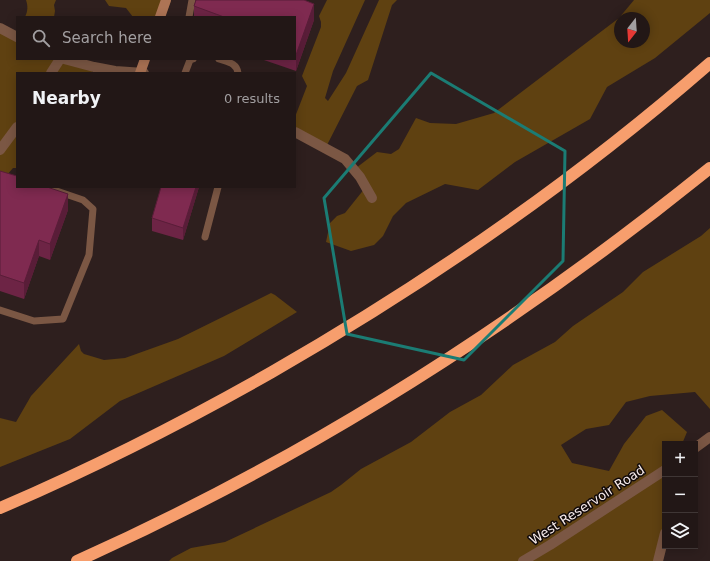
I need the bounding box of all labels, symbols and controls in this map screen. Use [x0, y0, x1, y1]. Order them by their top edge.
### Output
north arrow [614, 12, 650, 48]
search box [16, 16, 296, 60]
icon: search [30, 27, 52, 49]
text: Search here [62, 29, 152, 47]
text: Nearby [32, 88, 101, 108]
text: 0 results [224, 91, 280, 106]
map controls [662, 441, 698, 549]
button: + [662, 441, 698, 477]
street label: West Reservoir Road [527, 462, 647, 548]
button: − [662, 477, 698, 513]
button: layers [662, 513, 698, 549]

